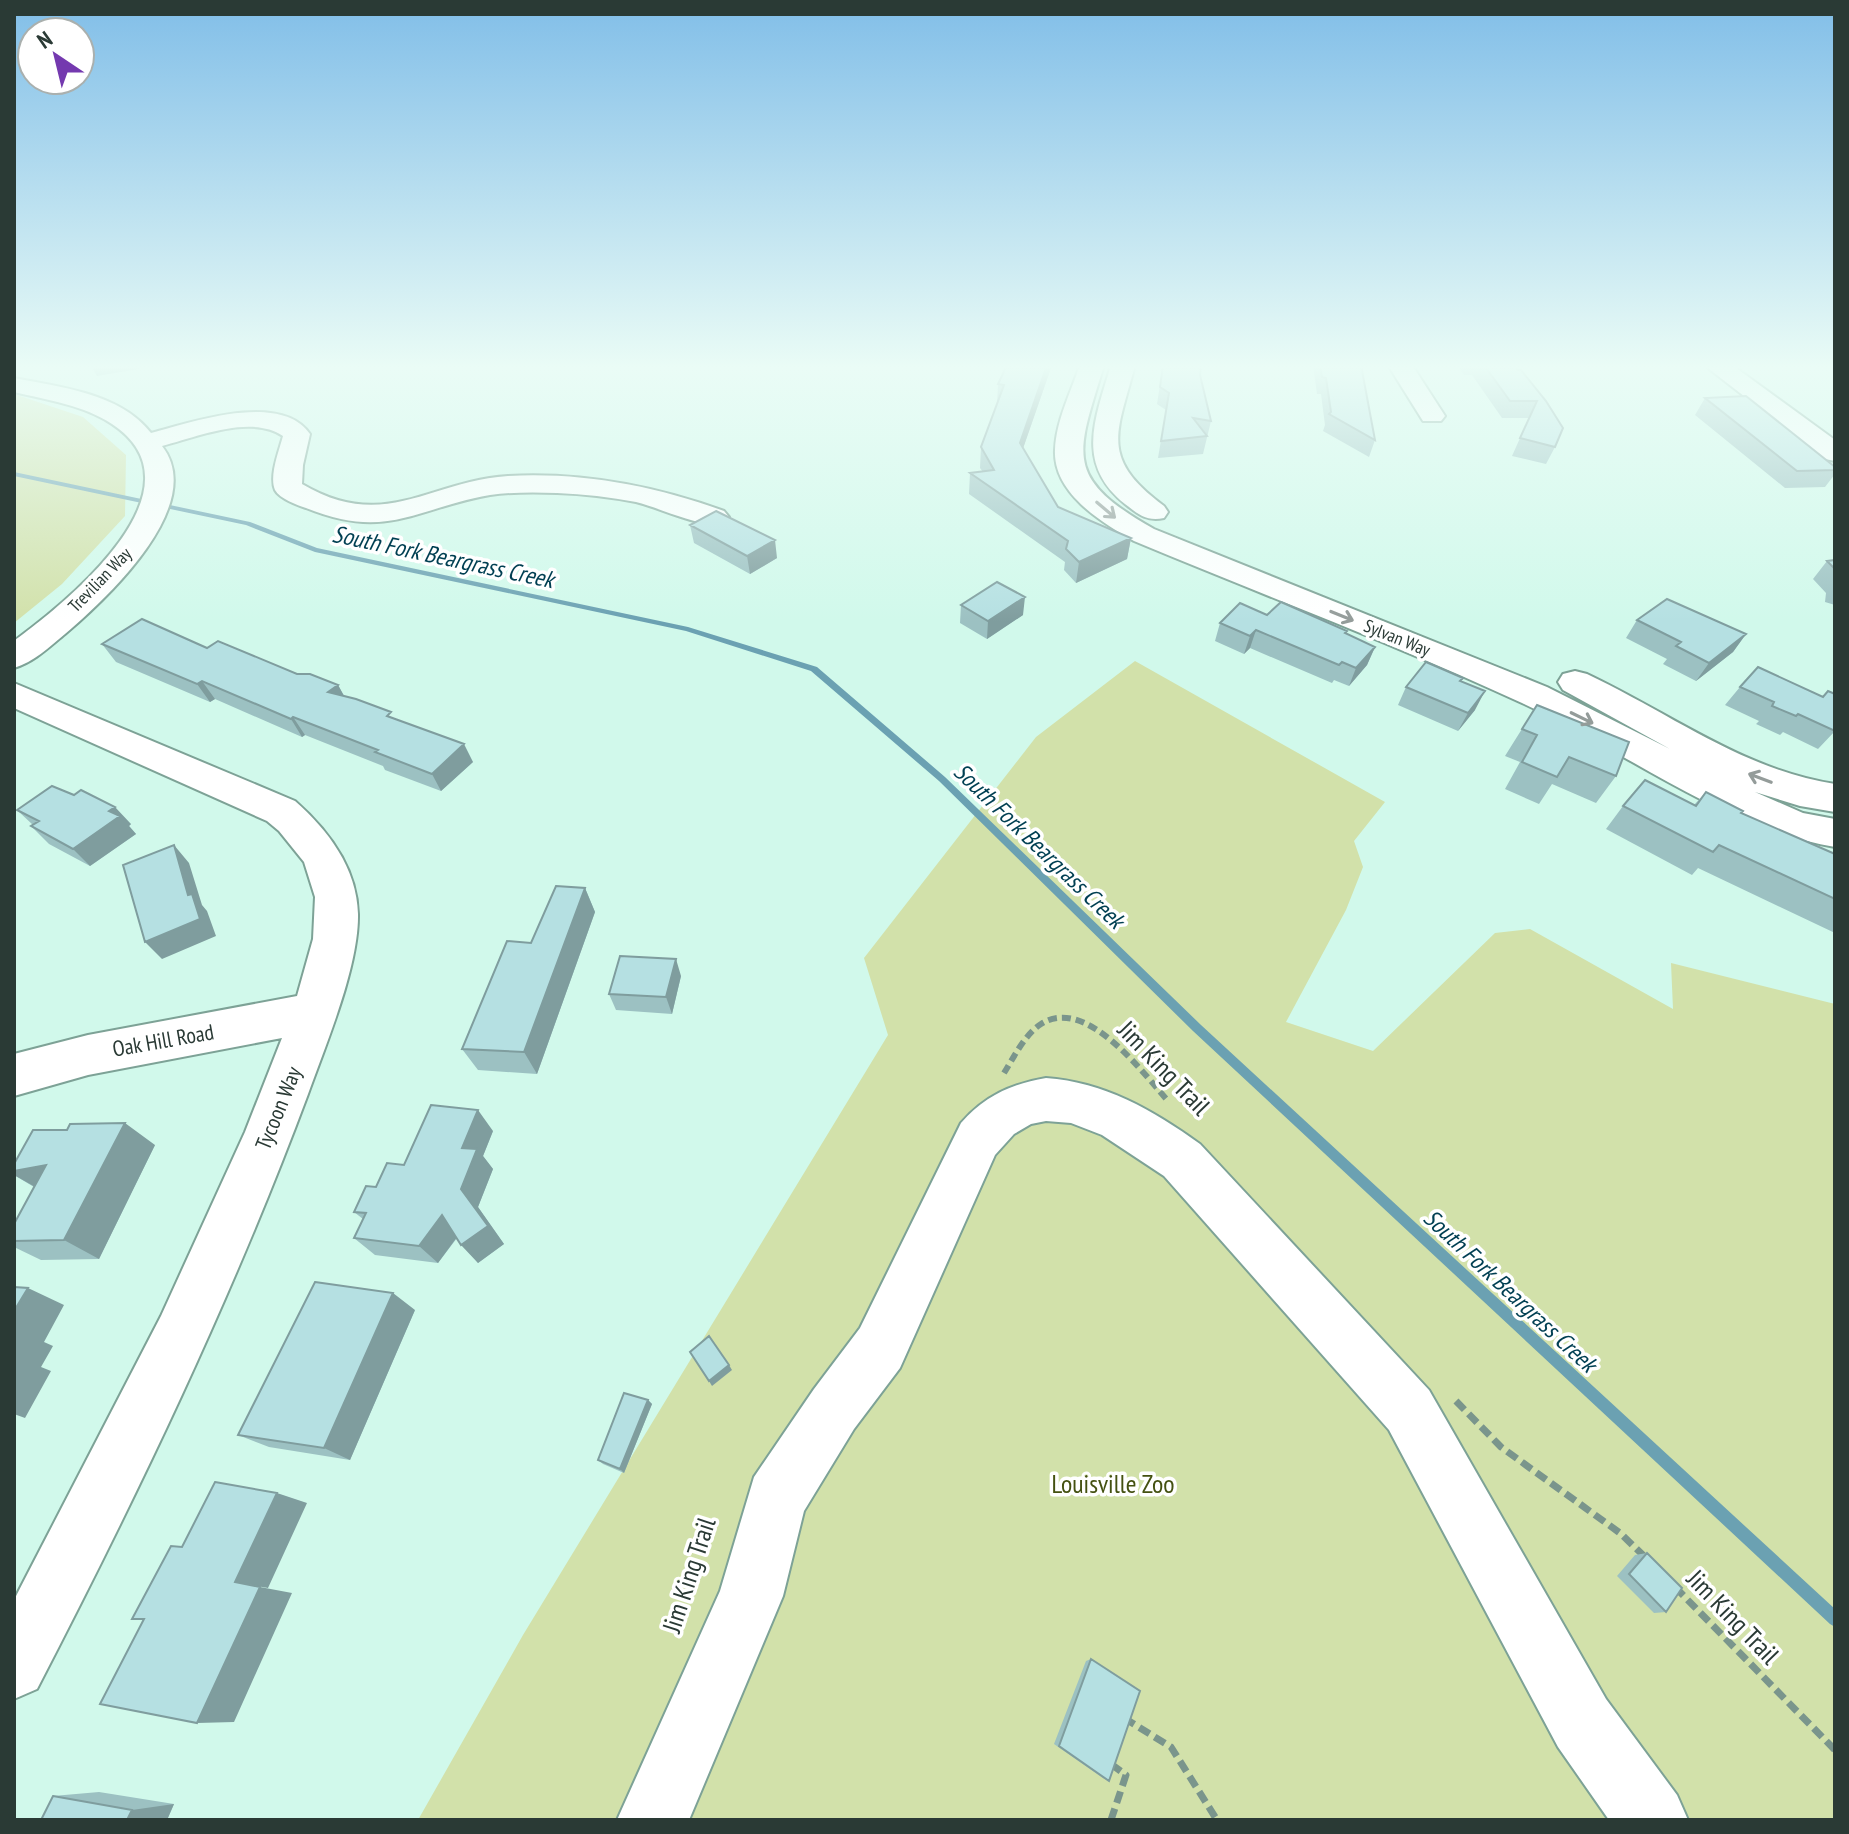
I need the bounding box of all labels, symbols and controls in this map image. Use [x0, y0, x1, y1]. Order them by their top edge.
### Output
north arrow [16, 16, 96, 96]
text: N [32, 25, 57, 54]
one-way arrow [1095, 501, 1116, 519]
water label: South Fork Beargrass Creek [330, 518, 559, 596]
street label: Trevilian Way [63, 542, 136, 617]
one-way arrow [1330, 610, 1354, 624]
street label: Sylvan Way [1361, 614, 1434, 661]
one-way arrow [1569, 710, 1593, 726]
water label: South Fork Beargrass Creek [947, 756, 1133, 937]
one-way arrow [1748, 770, 1773, 784]
street label: Jim King Trail [1110, 1013, 1218, 1122]
street label: Oak Hill Road [110, 1017, 216, 1063]
street label: Tycoon Way [249, 1062, 308, 1154]
water label: South Fork Beargrass Creek [1417, 1202, 1605, 1381]
park label: Louisville Zoo [1051, 1467, 1175, 1500]
street label: Jim King Trail [654, 1513, 723, 1637]
street label: Jim King Trail [1679, 1562, 1787, 1671]

